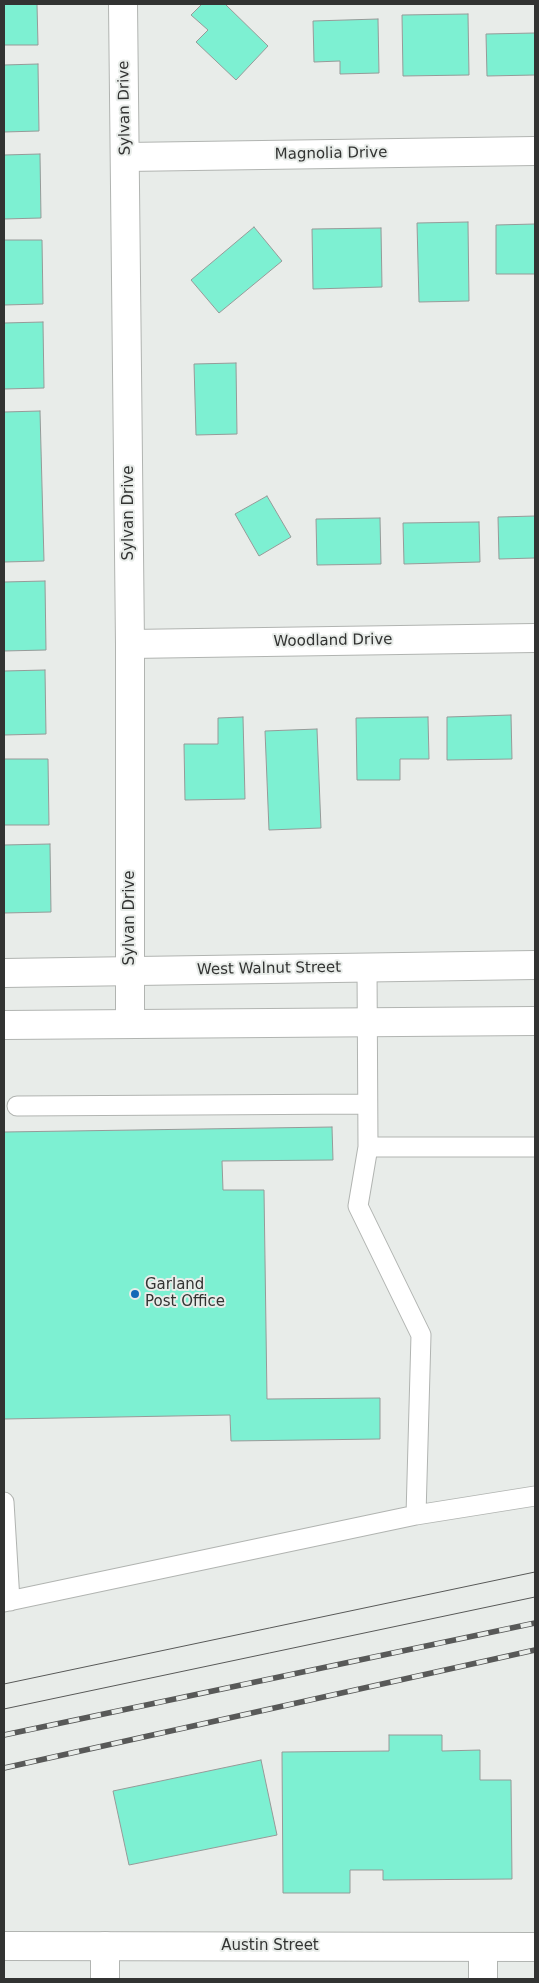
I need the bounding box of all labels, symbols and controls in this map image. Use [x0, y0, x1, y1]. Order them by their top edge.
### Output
street label: Sylvan Drive [115, 60, 135, 156]
street label: Magnolia Drive [275, 144, 387, 164]
street label: Sylvan Drive [120, 466, 138, 560]
street label: Woodland Drive [273, 631, 393, 651]
street label: Sylvan Drive [121, 871, 139, 965]
street label: West Walnut Street [197, 959, 341, 979]
place label: Garland Post Office [145, 1276, 225, 1311]
marker: Garland Post Office [129, 1288, 141, 1300]
street label: Austin Street [221, 1937, 319, 1955]

